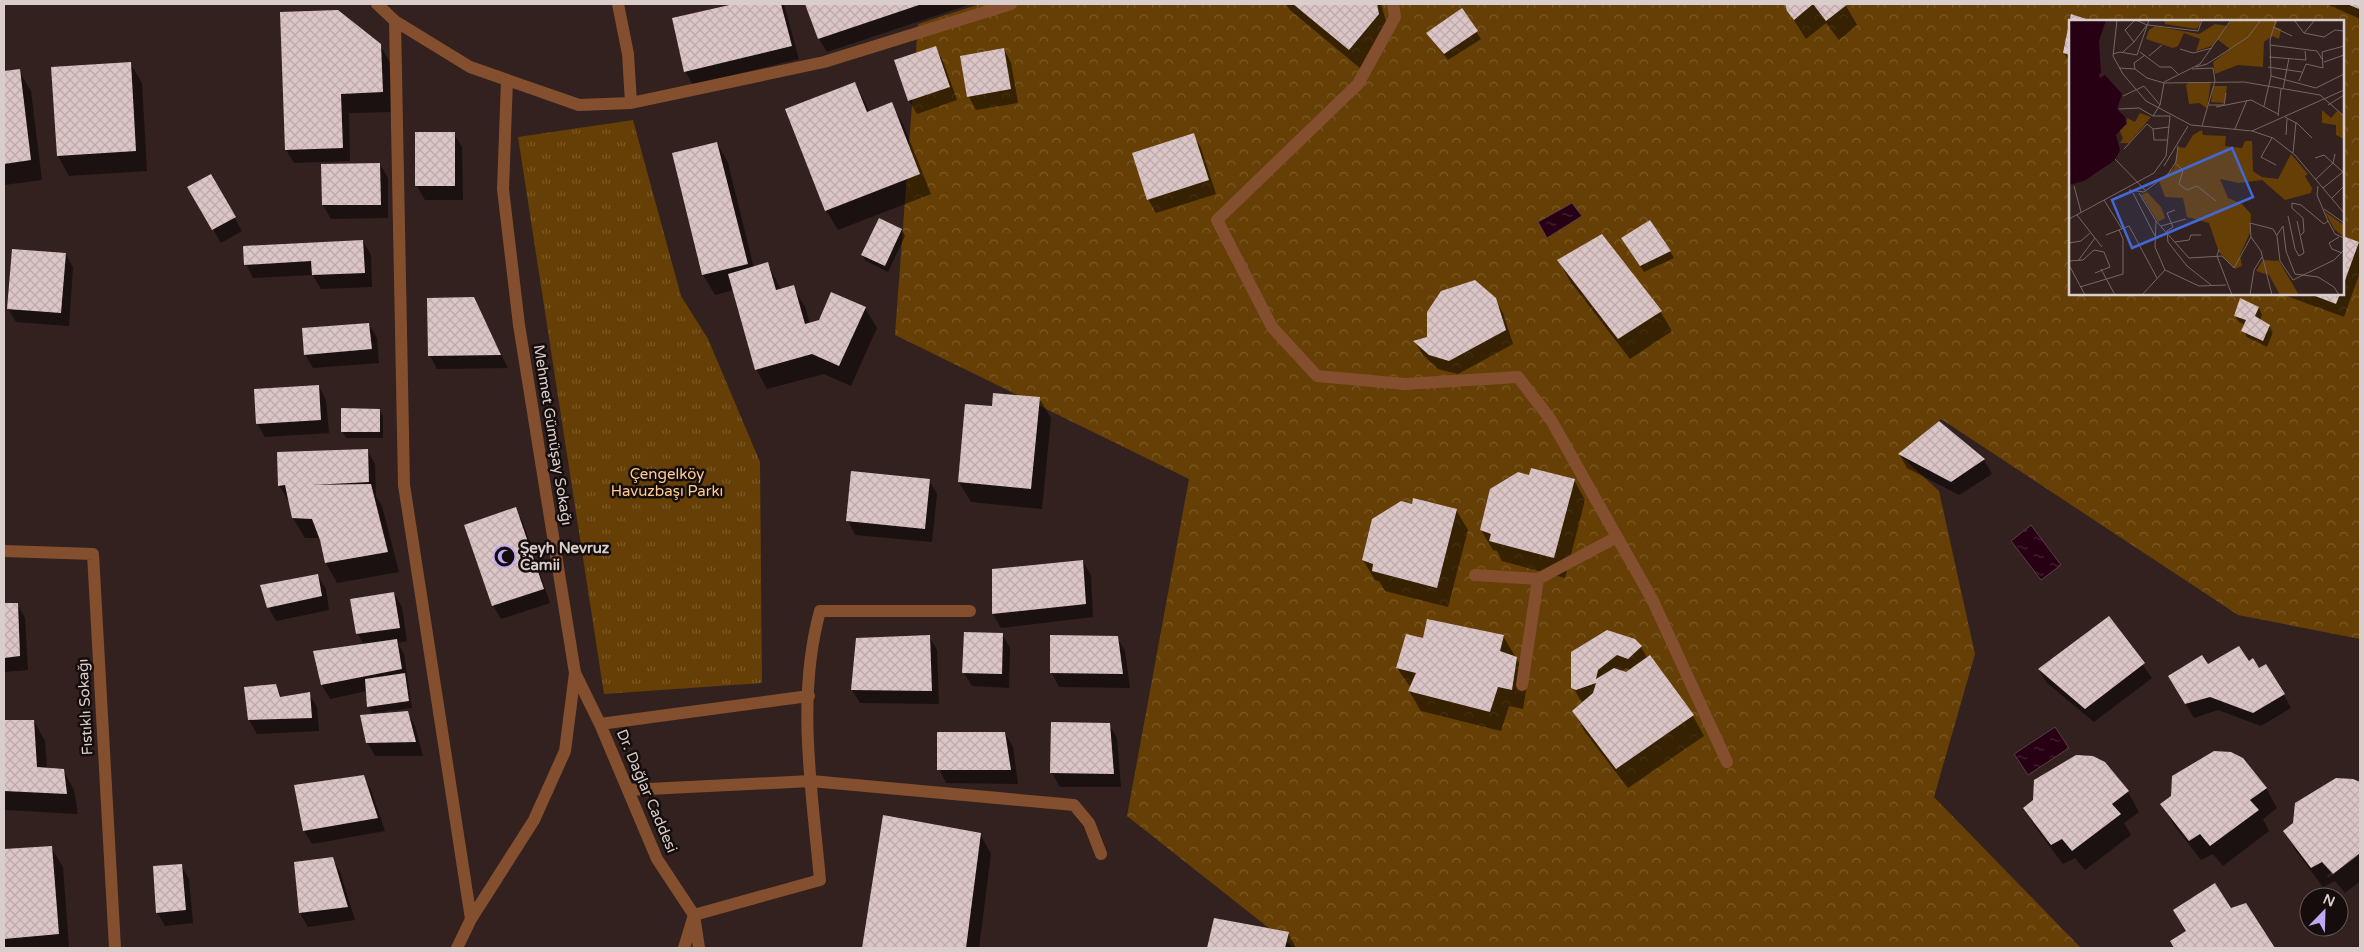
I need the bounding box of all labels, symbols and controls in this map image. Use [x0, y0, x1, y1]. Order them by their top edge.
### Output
inset map [2069, 20, 2344, 295]
street label: Mehmet Gümüşay Sokağı [530, 343, 576, 527]
park label: Çengelköy Havuzbaşı Parkı [611, 465, 723, 500]
place label: Şeyh Nevruz Camii [520, 539, 610, 574]
mosque icon: Şeyh Nevruz Camii [492, 545, 516, 569]
street label: Fıstıklı Sokağı [73, 658, 97, 756]
street label: Dr. Dağlar Caddesi [613, 727, 681, 855]
north arrow [2299, 887, 2349, 937]
text: N [2320, 890, 2337, 911]

